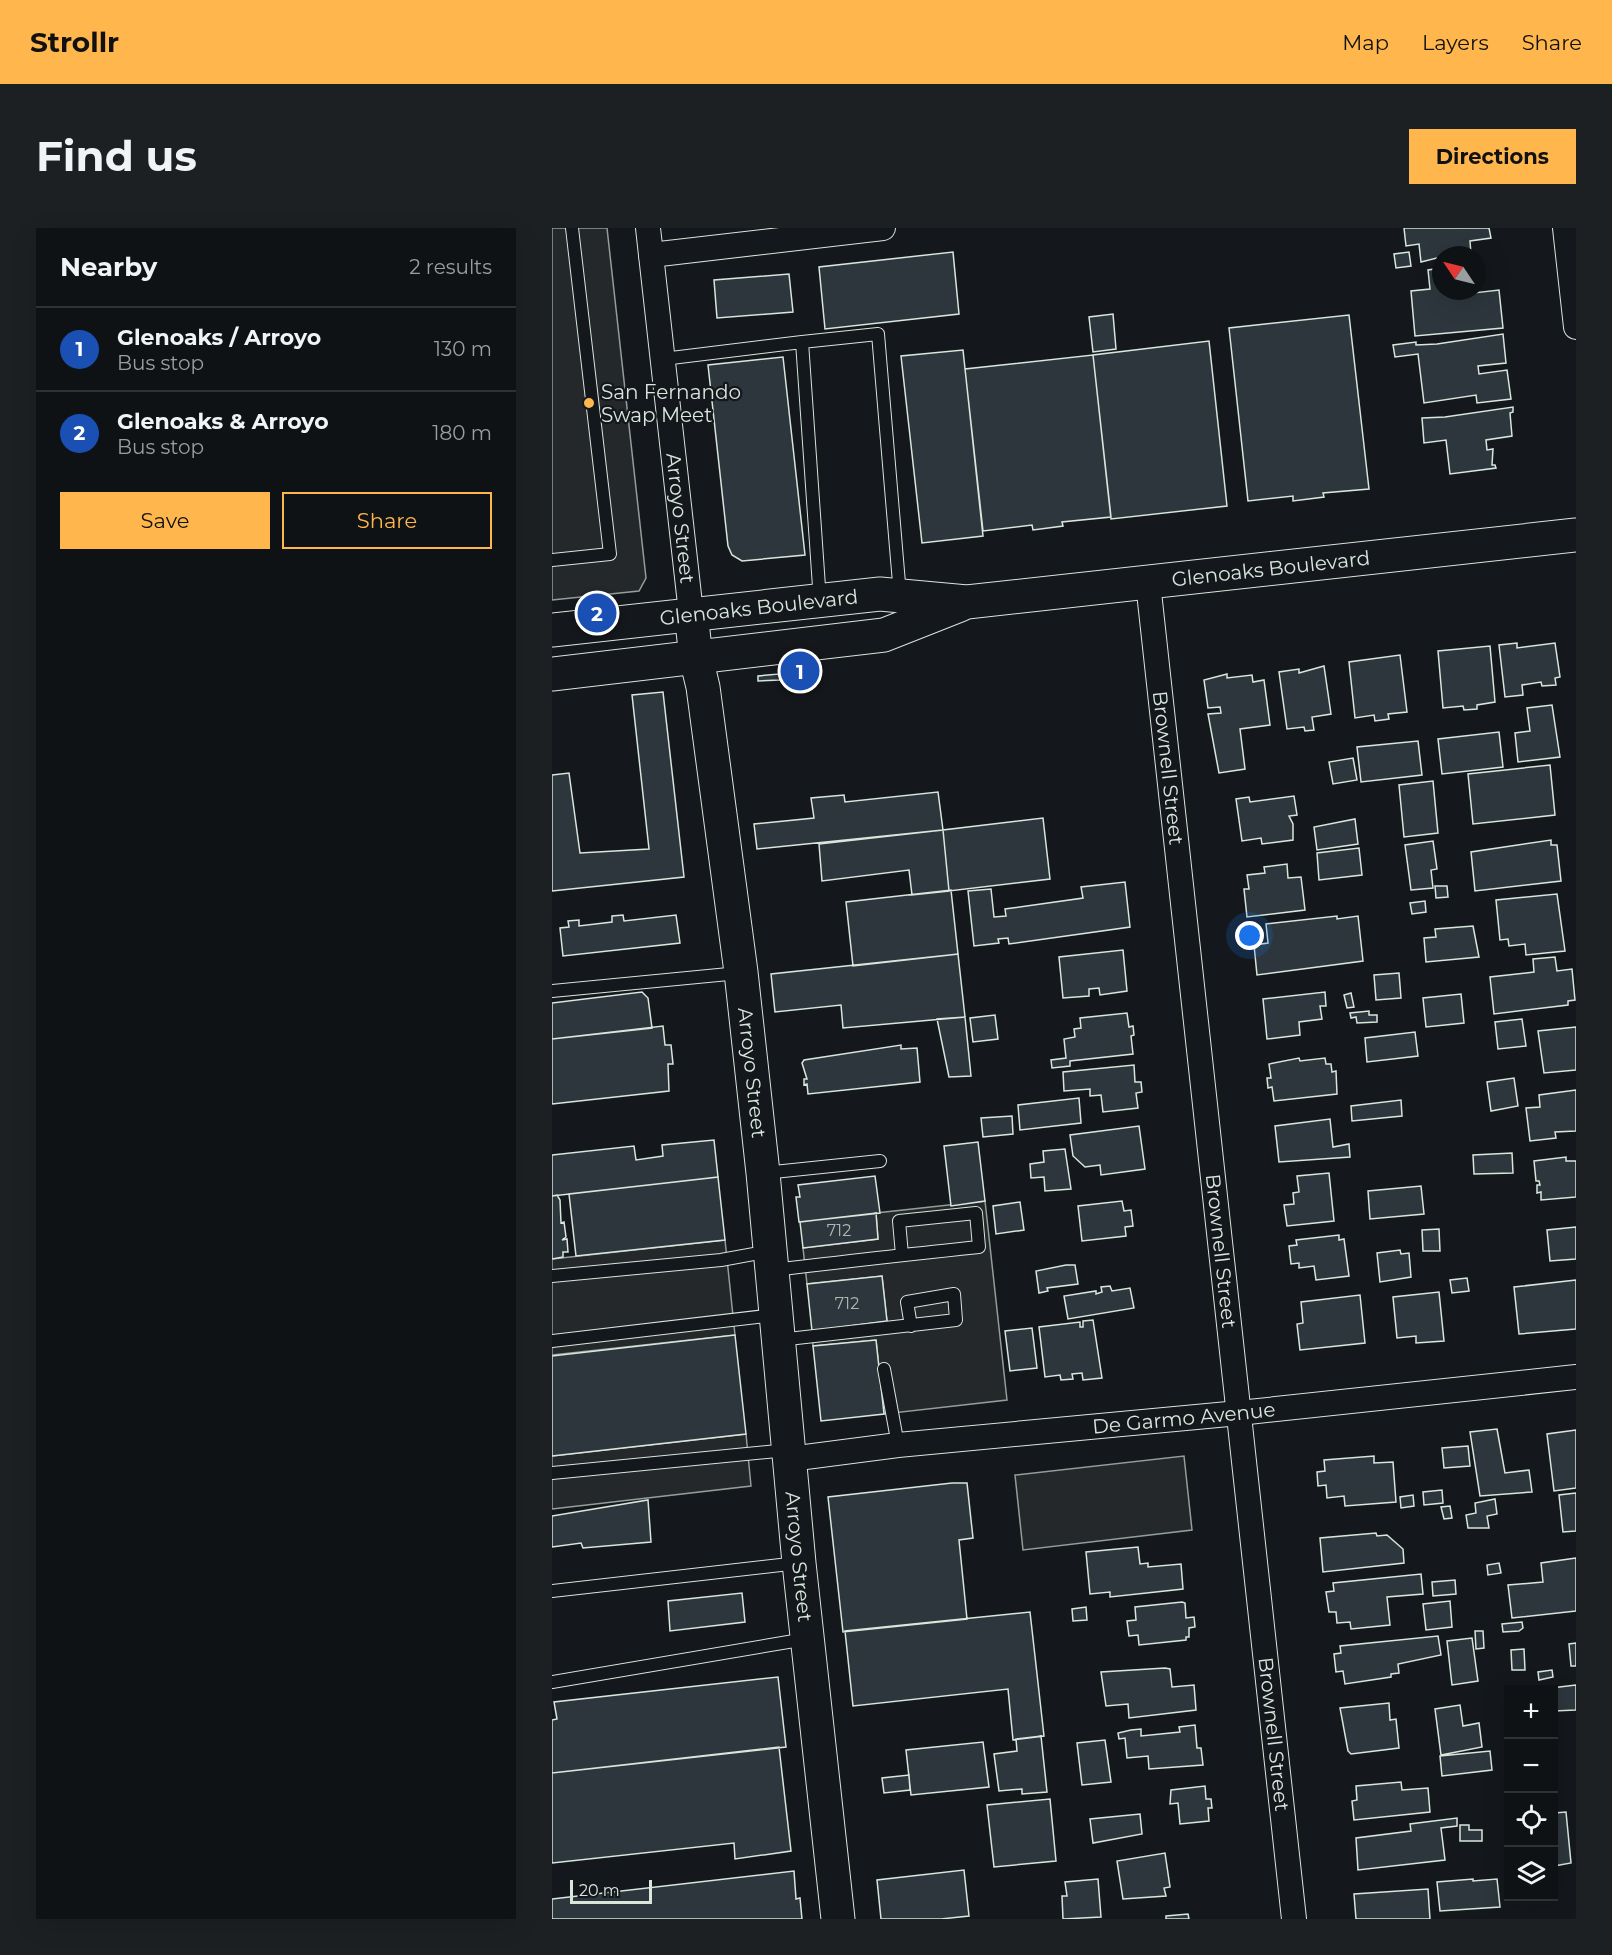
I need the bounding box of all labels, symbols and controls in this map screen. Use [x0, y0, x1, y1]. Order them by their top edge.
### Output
text: Strollr [30, 25, 119, 59]
text: Map [1342, 30, 1389, 55]
text: Layers [1422, 30, 1489, 55]
text: Share [1522, 30, 1582, 55]
button: Directions [1409, 129, 1576, 184]
text: Find us [36, 130, 197, 182]
north arrow [1432, 246, 1486, 300]
text: Nearby [60, 251, 157, 283]
text: 2 results [409, 255, 492, 279]
text: Glenoaks / Arroyo [117, 324, 321, 351]
text: 1 [76, 337, 83, 361]
text: 130 m [434, 337, 492, 361]
text: Bus stop [117, 351, 204, 375]
place label: San Fernando Swap Meet [601, 380, 741, 427]
marker: San Fernando Swap Meet [582, 396, 596, 410]
text: Glenoaks & Arroyo [117, 408, 329, 435]
text: 2 [74, 421, 85, 445]
text: 180 m [432, 421, 492, 445]
text: Bus stop [117, 435, 204, 459]
street label: Arroyo Street [661, 452, 700, 585]
button: Save [60, 492, 270, 549]
button: Share [282, 492, 492, 549]
street label: Glenoaks Boulevard [1170, 546, 1371, 591]
street label: Glenoaks Boulevard [658, 585, 859, 630]
pin: 2 [578, 590, 616, 636]
pin: 1 [780, 648, 820, 694]
street label: Brownell Street [1148, 690, 1189, 846]
your location [1235, 921, 1264, 950]
street label: Arroyo Street [733, 1006, 771, 1139]
street label: Brownell Street [1201, 1173, 1241, 1329]
house number: 712 [827, 1221, 851, 1240]
house number: 712 [835, 1294, 859, 1313]
street label: De Garmo Avenue [1091, 1397, 1276, 1439]
street label: Arroyo Street [780, 1490, 817, 1623]
street label: Brownell Street [1253, 1656, 1294, 1812]
map controls [1504, 1685, 1558, 1901]
button: + [1504, 1685, 1558, 1739]
button: − [1504, 1739, 1558, 1793]
button: locate [1504, 1793, 1558, 1847]
button: layers [1504, 1847, 1558, 1901]
scale bar [570, 1877, 652, 1904]
text: 20 m [579, 1881, 620, 1900]

